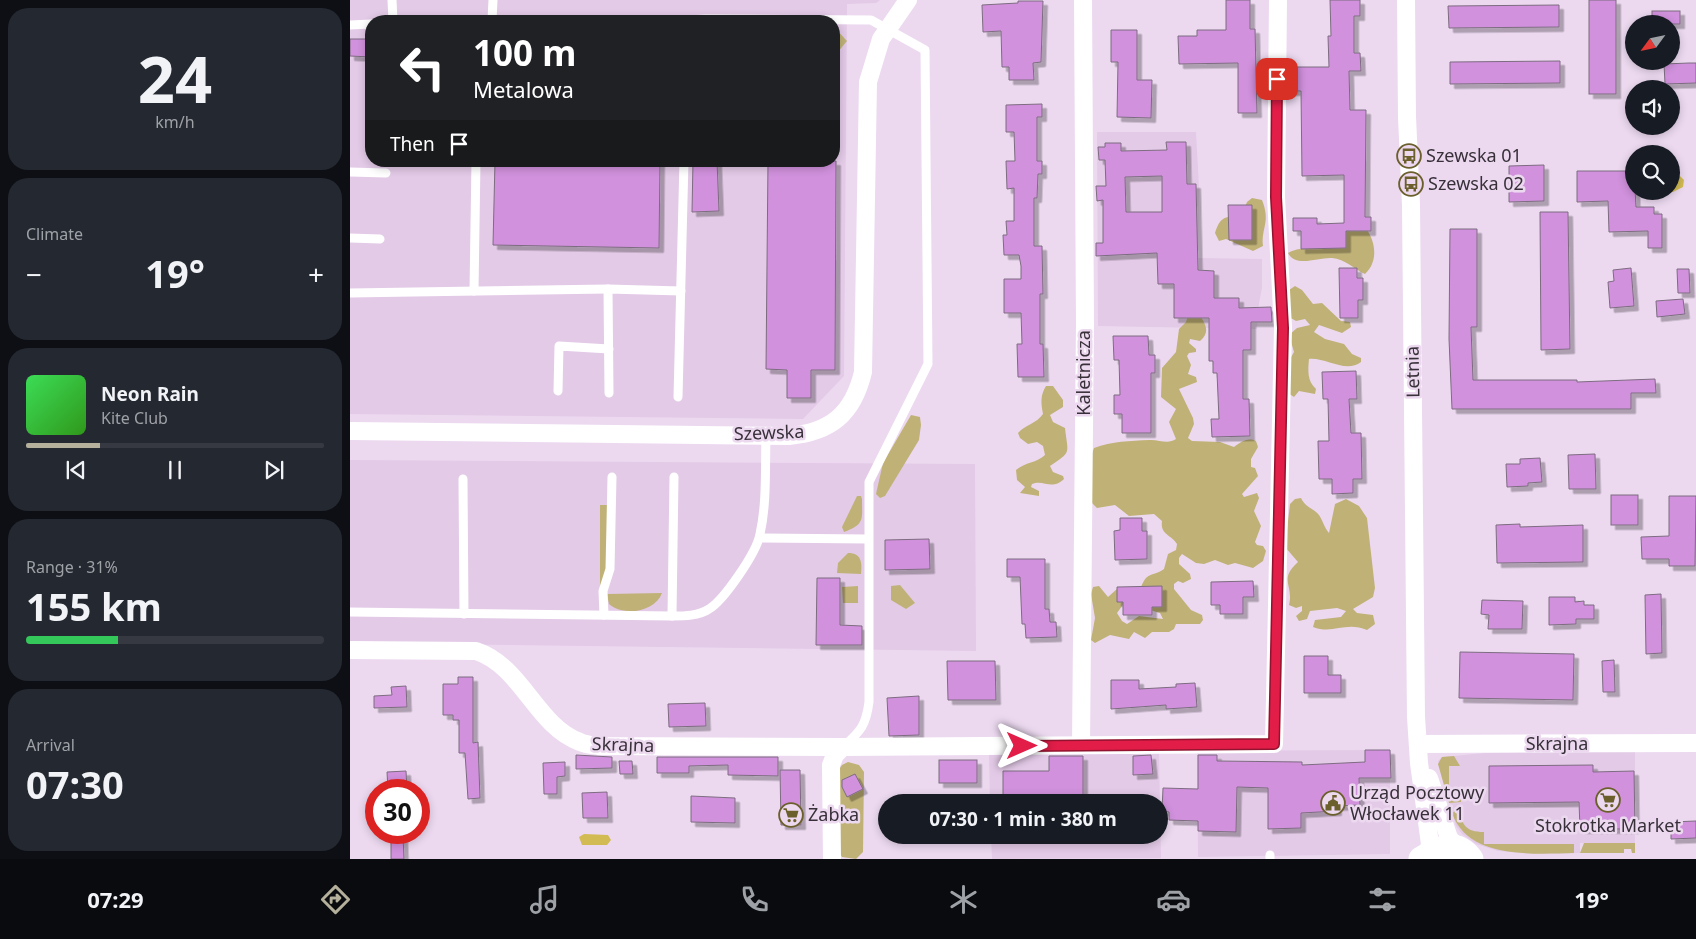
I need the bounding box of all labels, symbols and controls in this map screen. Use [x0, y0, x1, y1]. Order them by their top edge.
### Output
north arrow [1625, 15, 1680, 70]
map controls [1625, 15, 1680, 200]
text: 100 m [473, 29, 576, 76]
text: 24 [138, 34, 212, 122]
icon: left [390, 35, 455, 100]
pin [1256, 58, 1298, 100]
icon: arrive [1263, 65, 1291, 93]
text: Metalowa [473, 74, 574, 104]
button: sound [1625, 80, 1680, 135]
text: km/h [155, 111, 195, 133]
icon: arrive [445, 130, 473, 158]
text: Then [390, 131, 435, 157]
bus stop icon: Szewska 01 [1396, 143, 1422, 169]
place label: Szewska 01 [1426, 143, 1522, 167]
button: search [1625, 145, 1680, 200]
bus stop icon: Szewska 02 [1398, 171, 1424, 197]
place label: Szewska 02 [1428, 171, 1524, 195]
text: Climate [26, 223, 83, 245]
text: 19° [145, 247, 205, 299]
text: − [26, 255, 42, 293]
text: + [308, 255, 324, 293]
street label: Kaletnicza [1071, 330, 1095, 416]
street label: Letnia [1400, 346, 1424, 398]
text: Neon Rain [101, 381, 199, 407]
text: Kite Club [101, 407, 168, 429]
street label: Szewska [733, 419, 805, 445]
icon: previous [62, 456, 90, 484]
icon: pause [161, 456, 189, 484]
icon: next [260, 456, 288, 484]
text: Range · 31% [26, 556, 118, 578]
text: 155 km [26, 580, 162, 632]
position arrow [995, 719, 1047, 771]
street label: Skrajna [591, 731, 655, 757]
street label: Skrajna [1526, 731, 1588, 755]
text: Arrival [26, 734, 75, 756]
text: 07:30 [26, 758, 124, 810]
speed limit sign: 30 [365, 779, 430, 844]
place label: Urząd Pocztowy Włocławek 11 [1350, 780, 1485, 825]
supermarket icon: Stokrotka Market [1595, 787, 1621, 813]
public building icon: Urząd Pocztowy Włocławek 11 [1320, 790, 1346, 816]
supermarket icon: Żabka [778, 802, 804, 828]
place label: Żabka [808, 802, 859, 826]
text: 07:30 · 1 min · 380 m [929, 806, 1117, 832]
place label: Stokrotka Market [1535, 813, 1681, 837]
icon: directions [318, 882, 353, 917]
icon: music [527, 882, 562, 917]
icon: phone [737, 882, 772, 917]
icon: climate [946, 882, 981, 917]
icon: car [1156, 882, 1191, 917]
icon: filters [1365, 882, 1400, 917]
text: 07:29 [87, 884, 144, 914]
text: 19° [1574, 884, 1609, 914]

